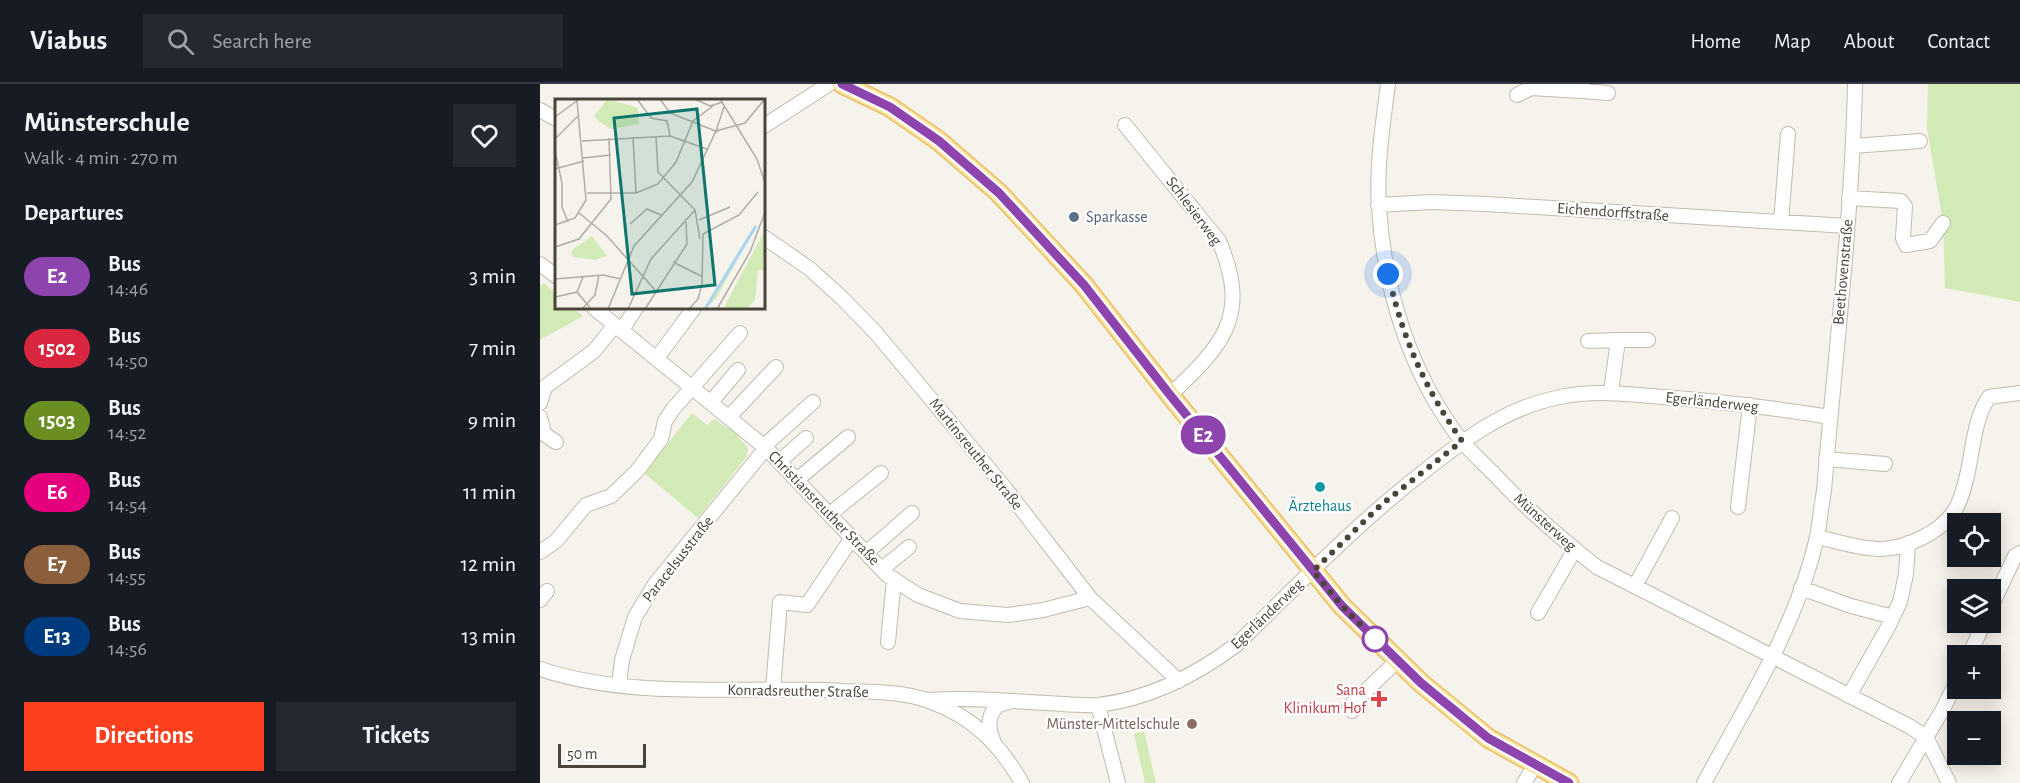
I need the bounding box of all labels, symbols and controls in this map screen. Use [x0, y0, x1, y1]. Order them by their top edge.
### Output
search box [143, 14, 563, 68]
icon: search [164, 25, 197, 58]
text: Viabus [30, 27, 107, 55]
text: Search here [212, 30, 312, 52]
text: Home [1690, 31, 1741, 52]
text: Map [1774, 31, 1811, 52]
text: About [1844, 31, 1894, 52]
text: Contact [1927, 31, 1990, 52]
inset map [555, 99, 765, 309]
button: heart [453, 104, 516, 167]
text: Münsterschule [24, 109, 190, 137]
text: Walk · 4 min · 270 m [24, 148, 178, 168]
street label: Schlesierweg [1163, 174, 1225, 248]
street label: Eichendorffstraße [1556, 200, 1670, 224]
text: Departures [24, 202, 124, 224]
place label: Sparkasse [1086, 209, 1148, 225]
marker: Sparkasse [1067, 210, 1081, 224]
street label: Beethovenstraße [1830, 218, 1856, 326]
text: Bus [108, 253, 141, 275]
your location [1373, 259, 1403, 289]
text: 3 min [469, 265, 516, 287]
text: E2 [47, 266, 67, 287]
text: 14:46 [108, 279, 148, 299]
text: Bus [108, 325, 141, 347]
text: 7 min [469, 337, 516, 359]
text: 1502 [38, 338, 76, 359]
text: 14:50 [108, 351, 148, 371]
street label: Egerländerweg [1665, 389, 1760, 415]
street label: Martinsreuther Straße [926, 395, 1026, 513]
text: Bus [108, 397, 141, 419]
text: 9 min [468, 409, 516, 431]
text: 1503 [39, 410, 75, 431]
line badge: E2 [1176, 416, 1230, 454]
text: 14:52 [108, 423, 147, 443]
text: E2 [1193, 425, 1213, 446]
street label: Christiansreuther Straße [765, 448, 883, 568]
text: Bus [108, 469, 141, 491]
marker: Ärztehaus [1313, 480, 1327, 494]
text: 11 min [463, 481, 516, 503]
text: E6 [47, 482, 67, 503]
street label: Münsterweg [1511, 490, 1579, 554]
text: 14:54 [108, 495, 147, 515]
place label: Ärztehaus [1289, 496, 1352, 514]
street label: Paracelsusstraße [639, 513, 717, 605]
map controls [1947, 513, 2001, 765]
button: locate [1947, 513, 2001, 567]
text: Bus [108, 541, 141, 563]
text: 12 min [461, 553, 516, 575]
text: E7 [47, 554, 67, 575]
text: 14:55 [108, 567, 146, 587]
street label: Egerländerweg [1228, 576, 1306, 652]
button: layers [1947, 579, 2001, 633]
text: Bus [108, 613, 141, 635]
text: 13 min [461, 625, 516, 647]
text: E13 [43, 626, 71, 647]
unlabelled marker [1362, 626, 1388, 652]
text: 14:56 [108, 639, 147, 659]
button: + [1947, 645, 2001, 699]
street label: Konradsreuther Straße [727, 682, 869, 700]
place label: Sana Klinikum Hof [1284, 682, 1367, 716]
marker: Sana Klinikum Hof [1370, 690, 1388, 708]
button: Directions [24, 702, 264, 771]
button: Tickets [276, 702, 516, 771]
button: − [1947, 711, 2001, 765]
place label: Münster-Mittelschule [1047, 716, 1180, 732]
marker: Münster-Mittelschule [1185, 717, 1199, 731]
scale bar [558, 741, 646, 768]
text: 50 m [567, 746, 598, 762]

